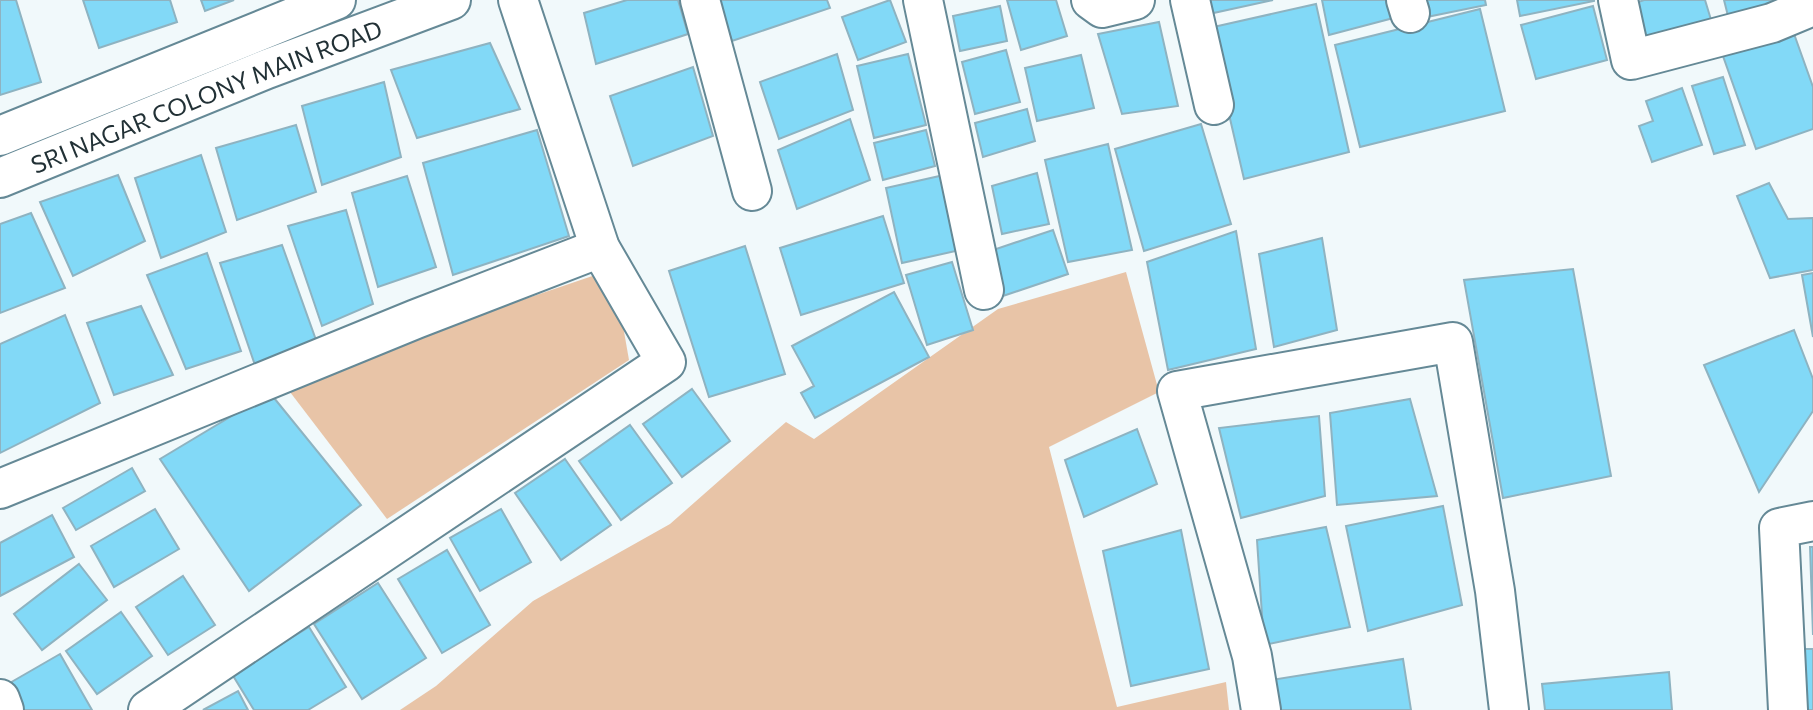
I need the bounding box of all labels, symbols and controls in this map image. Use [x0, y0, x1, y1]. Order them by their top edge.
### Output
street label: SRI NAGAR COLONY MAIN ROAD [26, 13, 386, 178]

